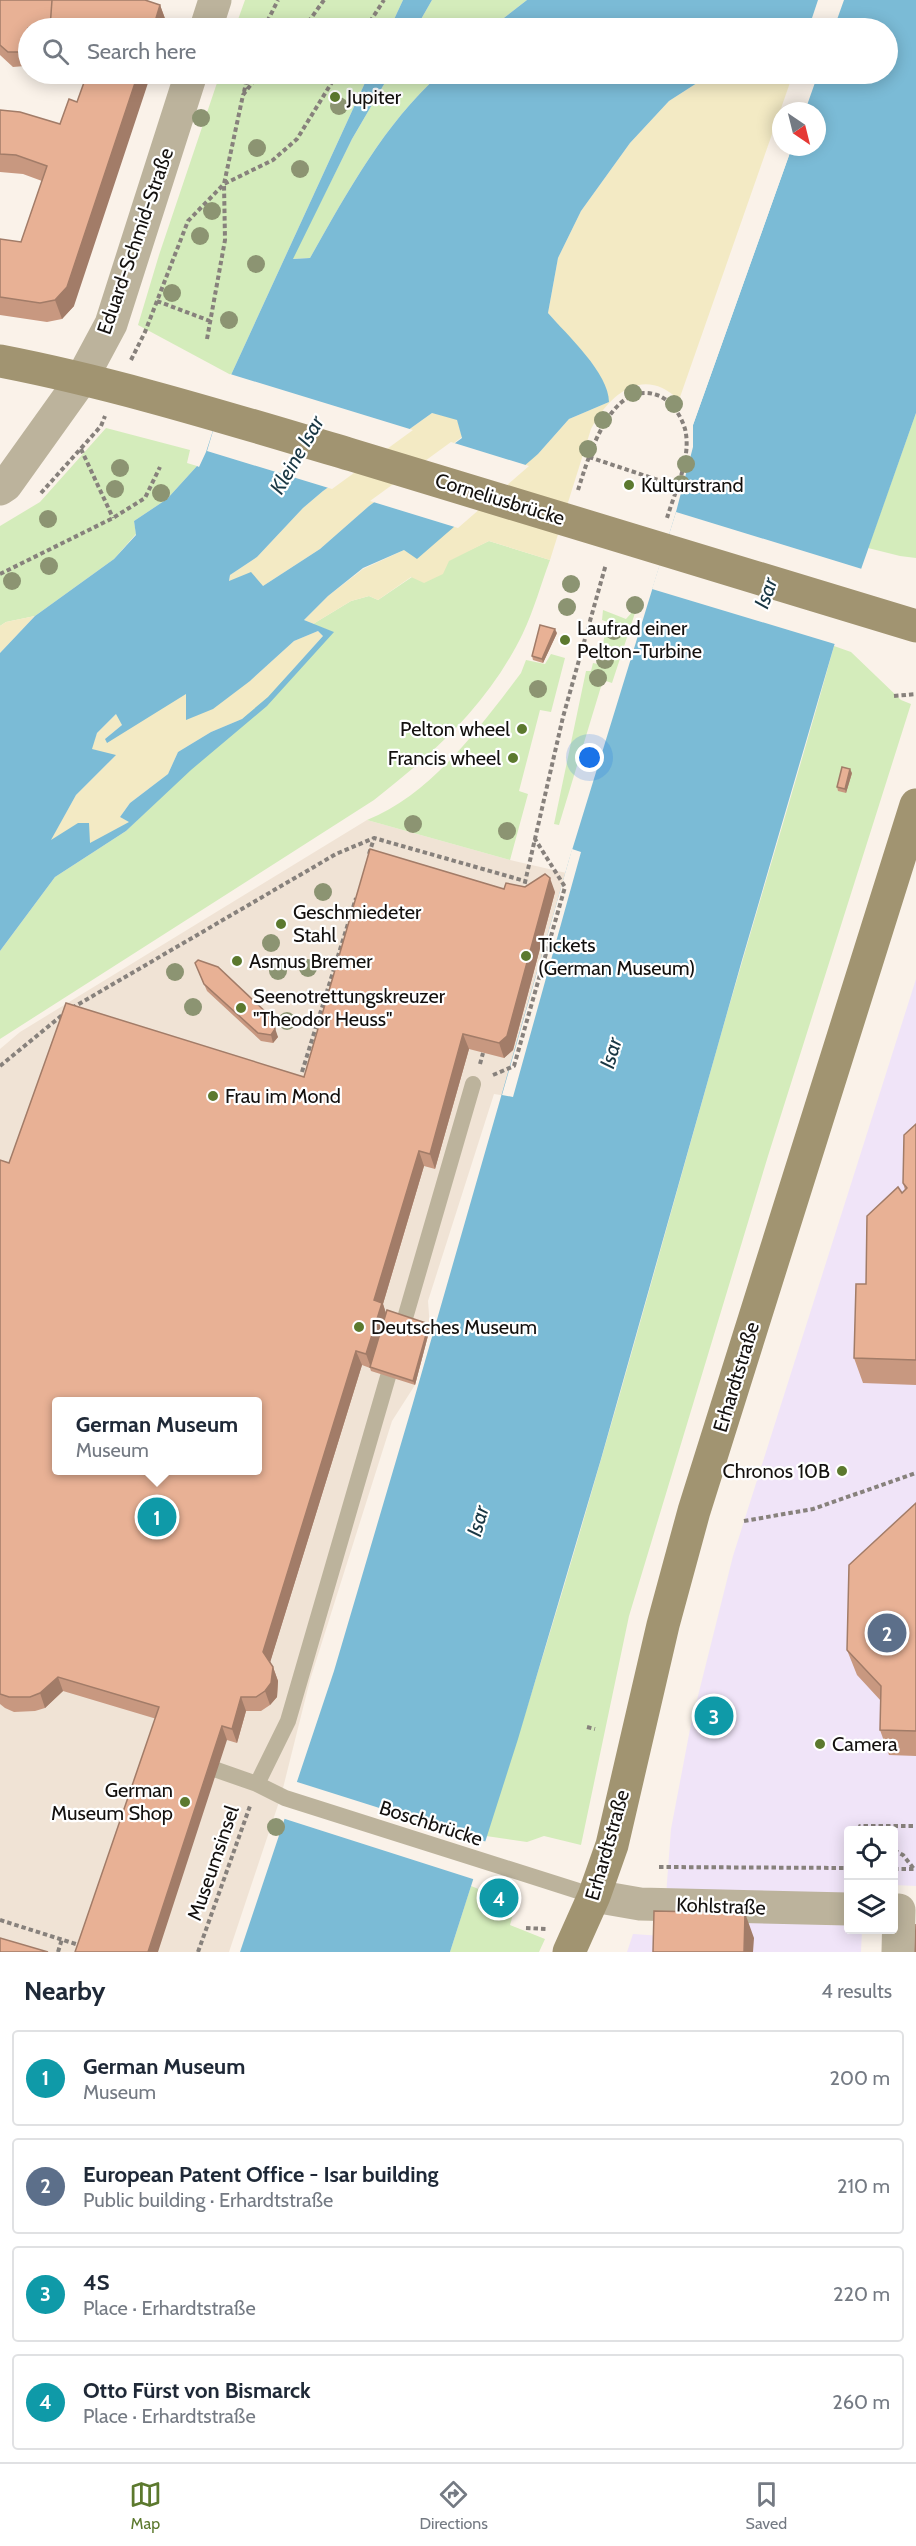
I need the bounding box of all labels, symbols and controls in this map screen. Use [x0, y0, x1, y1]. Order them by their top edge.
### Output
search box [18, 18, 898, 84]
icon: search [39, 35, 72, 68]
text: Search here [87, 38, 196, 65]
place label: Jupiter [346, 85, 402, 109]
marker: Jupiter [328, 90, 342, 104]
north arrow [772, 102, 826, 156]
street label: Eduard-Schmid-Straße [92, 145, 178, 337]
water label: Kleine Isar [264, 410, 330, 498]
street label: Corneliusbrücke [432, 468, 568, 530]
place label: Kulturstrand [641, 473, 744, 497]
marker: Kulturstrand [622, 478, 636, 492]
water label: Isar [749, 573, 783, 612]
place label: Laufrad einer Pelton-Turbine [577, 616, 702, 663]
marker: Laufrad einer Pelton-Turbine [558, 633, 572, 647]
place label: Pelton wheel [400, 717, 510, 741]
marker: Pelton wheel [515, 722, 529, 736]
your location [575, 743, 604, 772]
place label: Francis wheel [388, 746, 501, 770]
marker: Francis wheel [506, 751, 520, 765]
place label: Geschmiedeter Stahl [293, 900, 422, 947]
marker: Geschmiedeter Stahl [274, 917, 288, 931]
place label: Tickets (German Museum) [538, 933, 695, 980]
place label: Asmus Bremer [249, 949, 373, 973]
marker: Tickets (German Museum) [519, 949, 533, 963]
marker: Asmus Bremer [230, 954, 244, 968]
place label: Seenotrettungskreuzer "Theodor Heuss" [253, 984, 446, 1031]
marker: Seenotrettungskreuzer "Theodor Heuss" [234, 1001, 248, 1015]
water label: Isar [594, 1033, 627, 1071]
place label: Frau im Mond [225, 1084, 341, 1108]
marker: Frau im Mond [206, 1089, 220, 1103]
place label: Deutsches Museum [371, 1315, 537, 1339]
street label: Erhardtstraße [708, 1319, 764, 1435]
marker: Deutsches Museum [352, 1320, 366, 1334]
popup [52, 1397, 262, 1475]
text: German Museum [76, 1411, 238, 1438]
text: Museum [76, 1438, 149, 1462]
place label: Chronos 10B [722, 1459, 830, 1483]
marker: Chronos 10B [835, 1464, 849, 1478]
pin: 1 [138, 1494, 176, 1540]
water label: Isar [461, 1501, 494, 1539]
pin: 2 [868, 1610, 906, 1656]
pin: 3 [694, 1694, 734, 1738]
place label: Camera [832, 1732, 898, 1756]
marker: Camera [813, 1737, 827, 1751]
place label: German Museum Shop [51, 1778, 173, 1825]
street label: Erhardtstraße [580, 1787, 634, 1903]
marker: German Museum Shop [178, 1795, 192, 1809]
street label: Boschbrücke [376, 1795, 486, 1851]
street label: Museumsinsel [182, 1802, 244, 1924]
map controls [844, 1826, 898, 1934]
button: locate [844, 1826, 898, 1880]
pin: 4 [480, 1876, 518, 1920]
button: layers [844, 1880, 898, 1934]
street label: Kohlstraße [676, 1892, 766, 1920]
text: Nearby [24, 1975, 105, 2007]
text: 4 results [821, 1979, 892, 2003]
text: German Museum [83, 2053, 245, 2080]
text: 1 [42, 2066, 49, 2090]
text: 200 m [830, 2066, 890, 2090]
text: Museum [83, 2080, 156, 2104]
text: European Patent Office - Isar building [83, 2161, 439, 2188]
text: 2 [40, 2174, 51, 2198]
text: 210 m [837, 2174, 890, 2198]
text: Public building · Erhardtstraße [83, 2188, 333, 2212]
text: 4S [83, 2269, 109, 2296]
text: 3 [40, 2282, 51, 2306]
text: 220 m [833, 2282, 890, 2306]
text: Place · Erhardtstraße [83, 2296, 256, 2320]
text: Otto Fürst von Bismarck [83, 2377, 311, 2404]
text: 4 [39, 2390, 52, 2414]
text: 260 m [832, 2390, 890, 2414]
text: Place · Erhardtstraße [83, 2404, 256, 2428]
tab: Map [129, 2478, 162, 2533]
tab: Directions [420, 2478, 488, 2533]
tab: Saved [746, 2478, 787, 2533]

